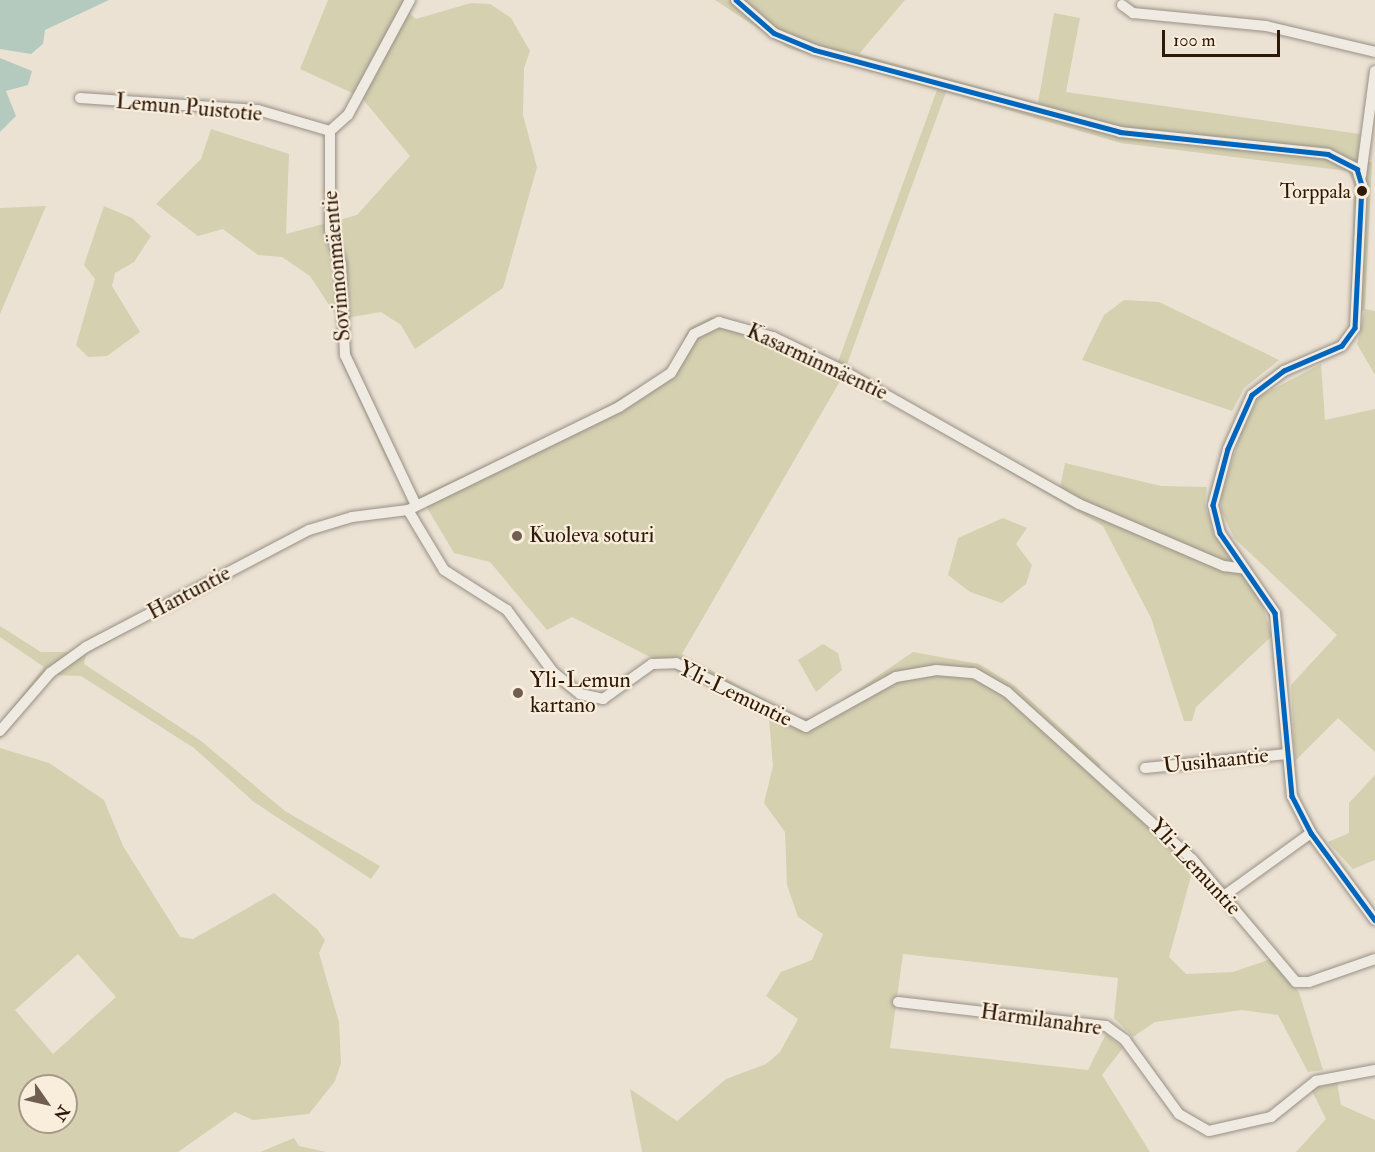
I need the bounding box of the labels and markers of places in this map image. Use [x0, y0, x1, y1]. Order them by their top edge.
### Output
place label: Torppala [1280, 179, 1351, 203]
marker: Torppala [1356, 185, 1368, 197]
place label: Kuoleva soturi [529, 523, 654, 549]
marker: Kuoleva soturi [510, 529, 524, 543]
place label: Yli-Lemun kartano [530, 667, 631, 718]
marker: Yli-Lemun kartano [511, 686, 525, 700]

